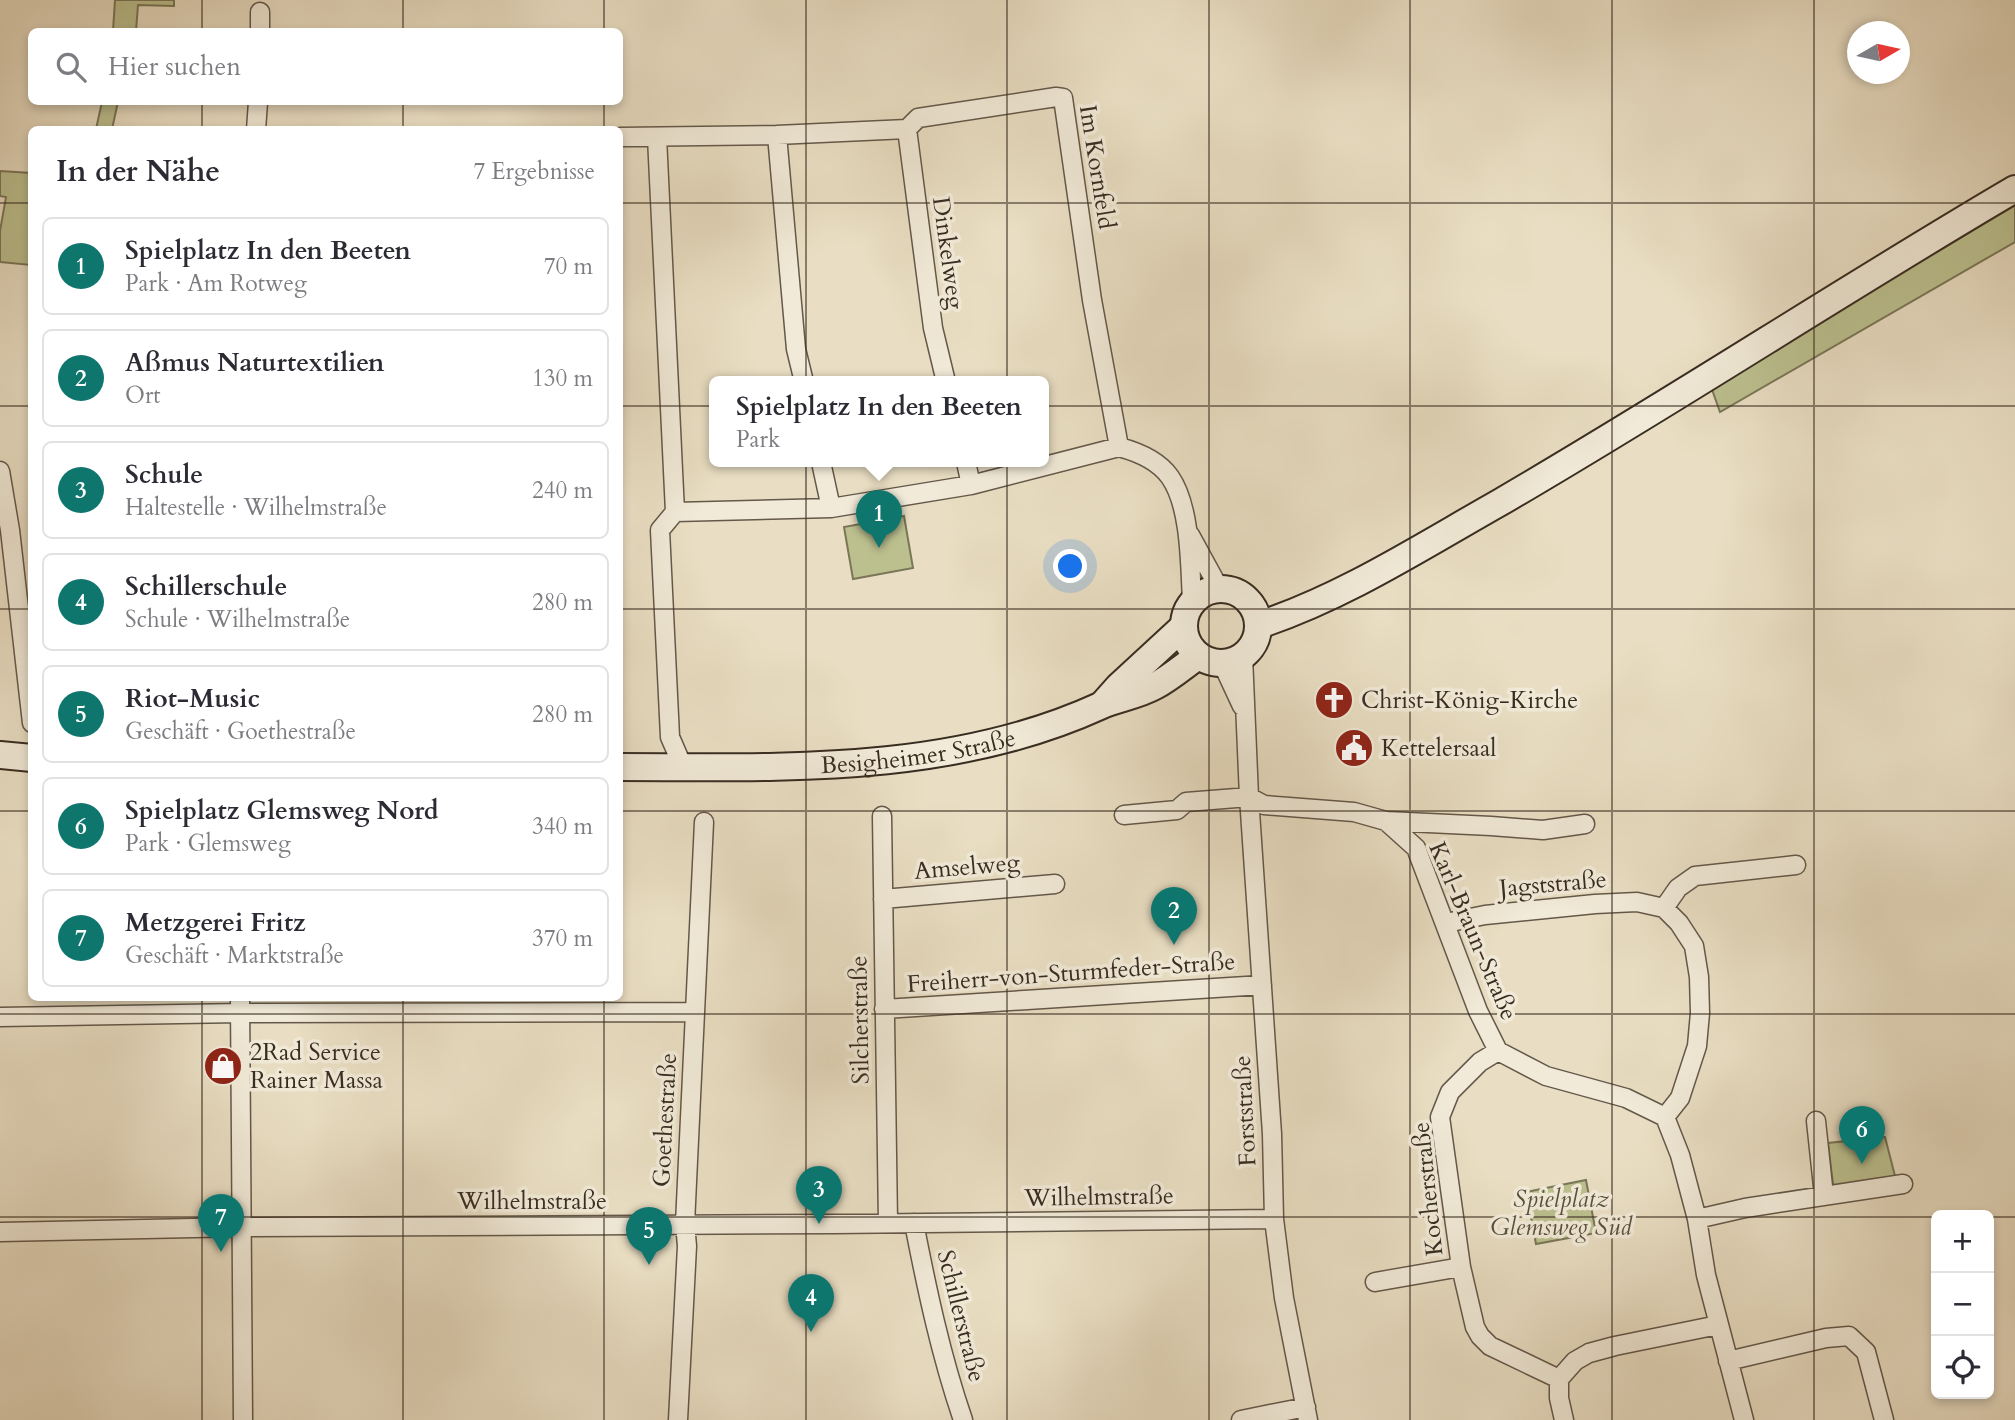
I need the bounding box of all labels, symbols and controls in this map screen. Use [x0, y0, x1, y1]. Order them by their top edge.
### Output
north arrow [1847, 21, 1910, 84]
search box [28, 28, 623, 105]
icon: search [52, 48, 90, 86]
text: Hier suchen [108, 49, 241, 84]
street label: Im Kornfeld [1071, 103, 1123, 232]
text: In der Nähe [56, 151, 220, 192]
text: 7 Ergebnisse [473, 156, 595, 187]
street label: Dinkelweg [924, 195, 972, 312]
text: Spielplatz In den Beeten [125, 233, 411, 268]
text: 1 [75, 251, 87, 282]
text: 70 m [544, 251, 593, 282]
text: Park · Am Rotweg [125, 268, 307, 299]
text: Aßmus Naturtextilien [125, 345, 384, 380]
text: 2 [75, 363, 87, 394]
text: 130 m [532, 363, 593, 394]
popup [709, 376, 1049, 467]
text: Ort [125, 380, 161, 411]
text: Spielplatz In den Beeten [736, 389, 1022, 424]
text: Park [736, 424, 780, 455]
text: Schule [125, 457, 203, 492]
text: 3 [75, 475, 87, 506]
text: 240 m [532, 475, 593, 506]
pin: 1 [856, 490, 902, 548]
text: Haltestelle · Wilhelmstraße [125, 492, 387, 523]
your location [1053, 549, 1087, 583]
text: Schillerschule [125, 569, 287, 604]
text: 4 [75, 587, 87, 618]
text: 280 m [532, 587, 593, 618]
text: Schule · Wilhelmstraße [125, 604, 350, 635]
church icon: Christ-König-Kirche [1313, 679, 1355, 721]
text: Riot-Music [125, 681, 260, 716]
place label: Christ-König-Kirche [1361, 684, 1578, 717]
text: 5 [75, 699, 87, 730]
text: 280 m [532, 699, 593, 730]
text: Geschäft · Goethestraße [125, 716, 356, 747]
street label: Besigheimer Straße [820, 721, 1019, 782]
public building icon: Kettelersaal [1333, 727, 1375, 769]
place label: Kettelersaal [1381, 732, 1496, 765]
text: Spielplatz Glemsweg Nord [125, 793, 439, 828]
text: 6 [75, 811, 87, 842]
text: 340 m [532, 811, 593, 842]
text: Park · Glemsweg [125, 828, 291, 859]
street label: Karl-Braun-Straße [1421, 837, 1525, 1025]
street label: Amselweg [913, 846, 1022, 888]
street label: Jagststraße [1495, 863, 1608, 905]
pin: 2 [1151, 887, 1197, 945]
text: Metzgerei Fritz [125, 905, 306, 940]
text: 7 [75, 923, 87, 954]
text: 370 m [532, 923, 593, 954]
text: Geschäft · Marktstraße [125, 940, 344, 971]
street label: Freiherr-von-Sturmfeder-Straße [906, 945, 1236, 1001]
street label: Silcherstraße [842, 955, 878, 1085]
place label: 2Rad Service Rainer Massa [250, 1036, 384, 1097]
shop icon: 2Rad Service Rainer Massa [202, 1045, 244, 1087]
street label: Goethestraße [645, 1052, 685, 1188]
street label: Forststraße [1226, 1055, 1264, 1167]
pin: 6 [1839, 1106, 1885, 1164]
street label: Kocherstraße [1405, 1120, 1451, 1258]
pin: 3 [796, 1166, 842, 1224]
street label: Wilhelmstraße [1023, 1179, 1174, 1215]
park label: Spielplatz Glemsweg Süd [1490, 1183, 1633, 1244]
street label: Wilhelmstraße [456, 1185, 607, 1218]
pin: 7 [198, 1194, 244, 1252]
pin: 5 [626, 1207, 672, 1265]
map controls [1931, 1210, 1994, 1399]
button: + [1931, 1210, 1994, 1273]
street label: Schillerstraße [929, 1247, 993, 1385]
button: − [1931, 1273, 1994, 1336]
pin: 4 [788, 1274, 834, 1332]
button: locate [1931, 1336, 1994, 1399]

